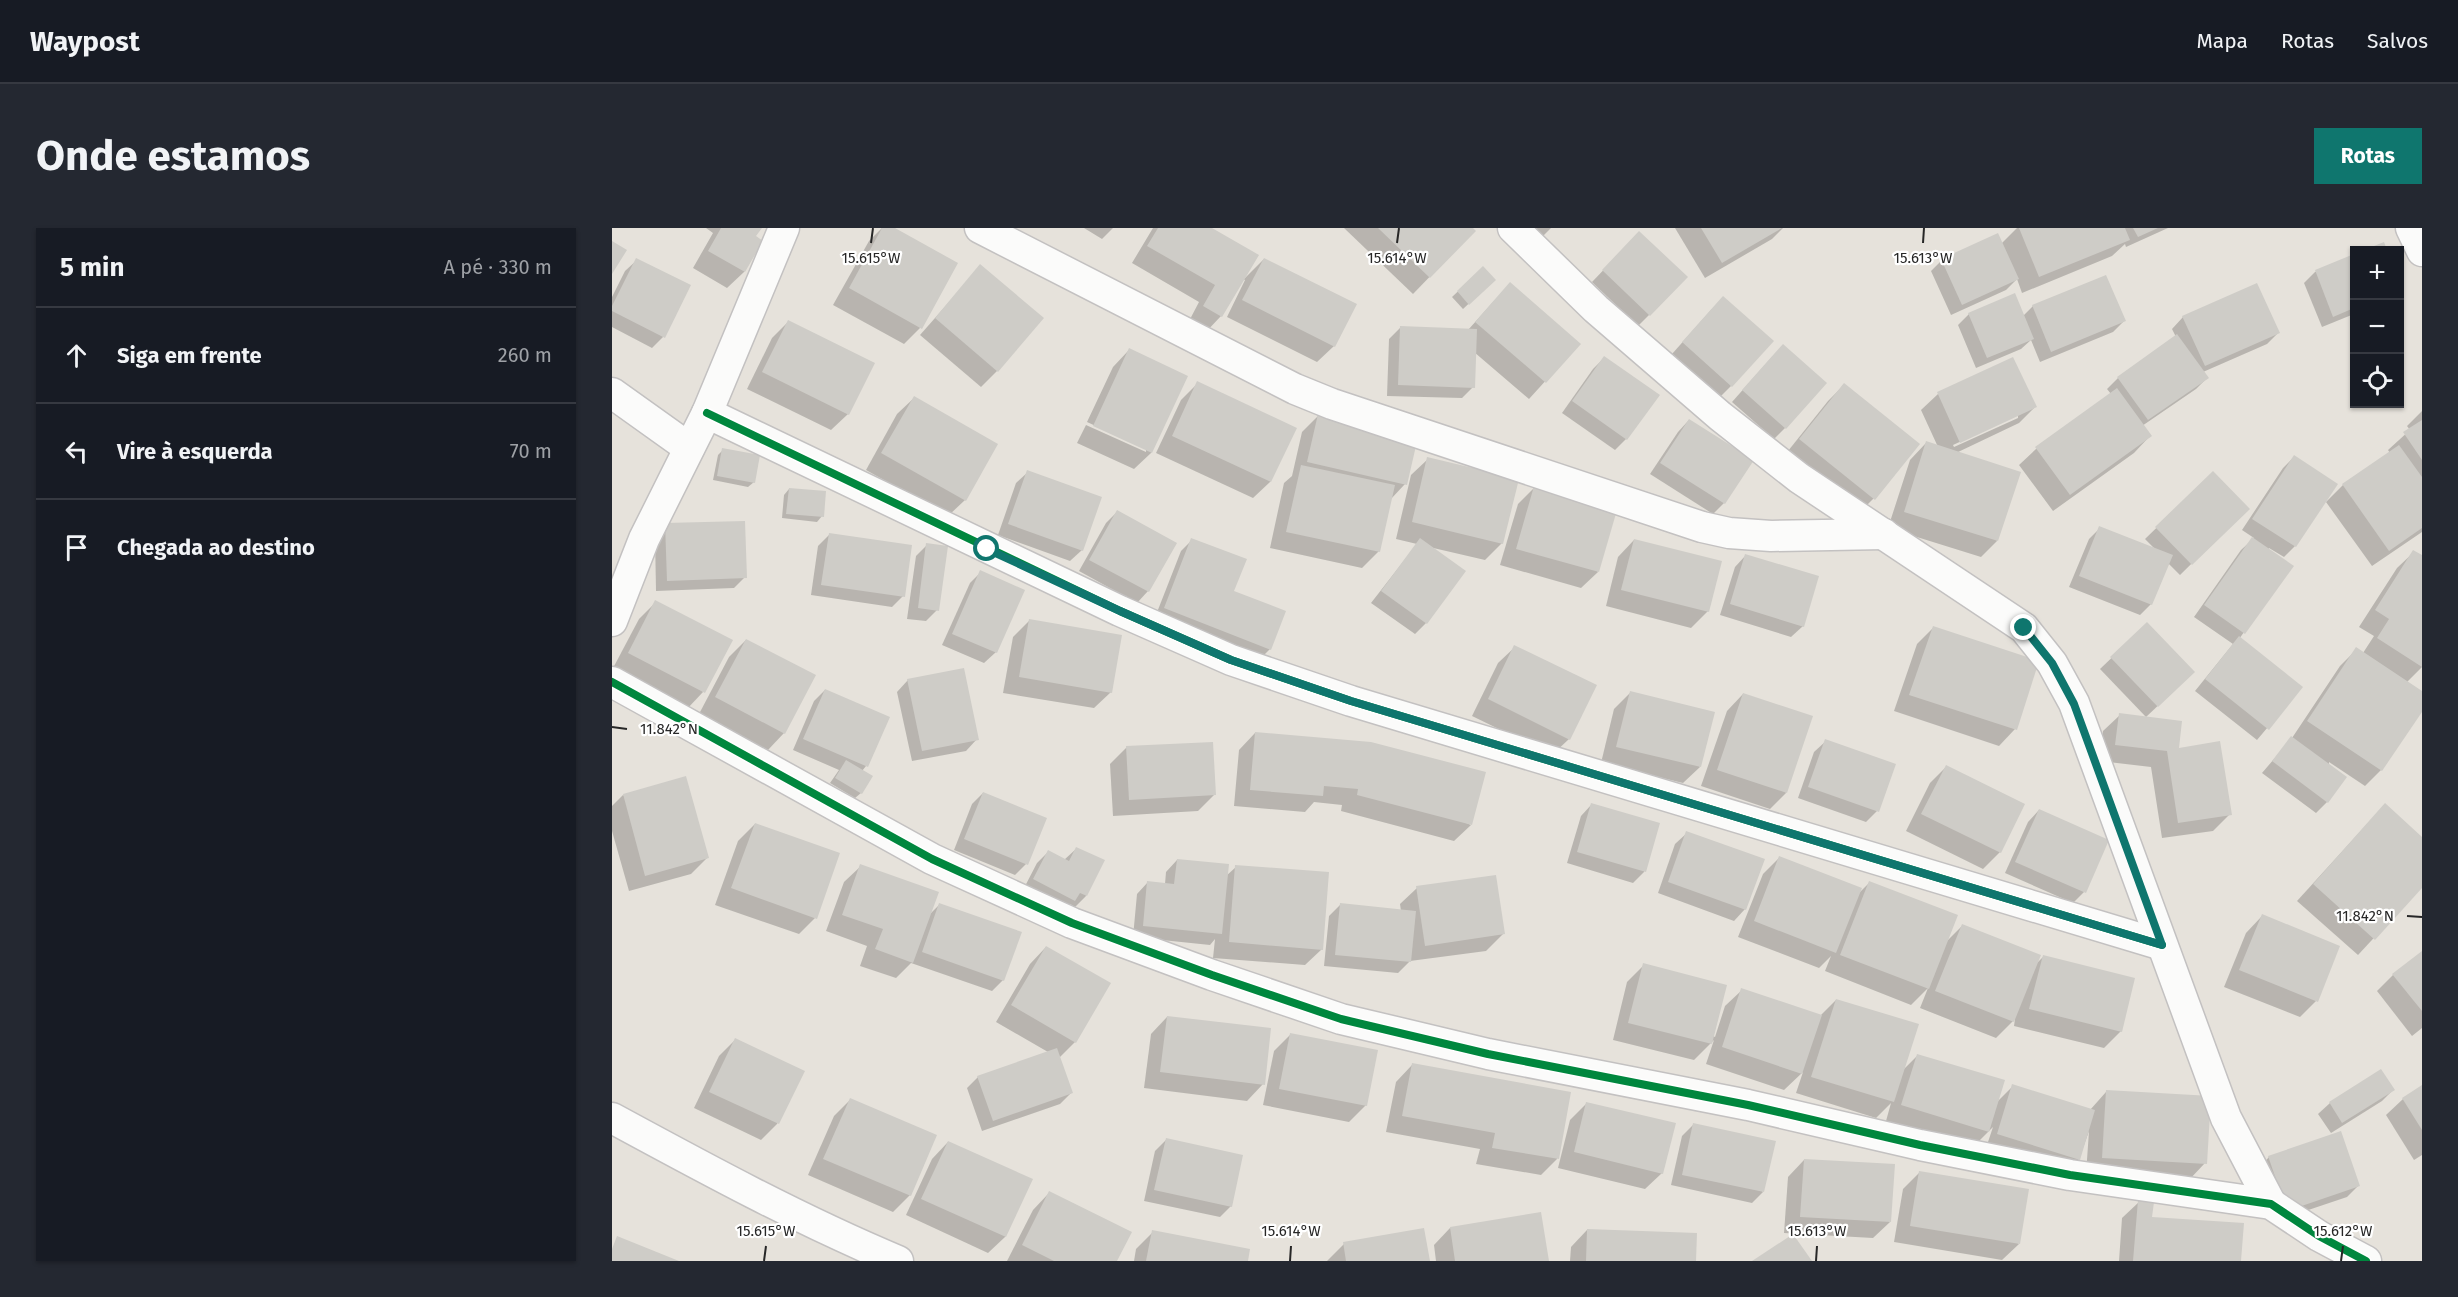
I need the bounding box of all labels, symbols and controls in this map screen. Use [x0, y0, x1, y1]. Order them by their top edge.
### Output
text: Waypost [30, 25, 140, 58]
text: Mapa [2197, 28, 2248, 54]
text: Rotas [2281, 28, 2334, 54]
text: Salvos [2367, 28, 2428, 54]
button: Rotas [2314, 128, 2422, 184]
text: Onde estamos [36, 131, 310, 181]
map controls [2350, 246, 2404, 408]
button: + [2350, 246, 2404, 300]
text: 15.615°W [842, 249, 901, 267]
text: 15.614°W [1367, 249, 1427, 267]
text: 15.613°W [1894, 249, 1953, 267]
text: 5 min [60, 252, 124, 283]
text: A pé · 330 m [444, 255, 552, 279]
button: − [2350, 300, 2404, 354]
icon: ahead [60, 339, 93, 372]
text: Siga em frente [117, 342, 262, 369]
text: 260 m [498, 343, 552, 367]
button: locate [2350, 354, 2404, 408]
icon: left [60, 435, 93, 468]
text: Vire à esquerda [117, 438, 273, 465]
text: 70 m [510, 439, 552, 463]
icon: arrive [60, 531, 93, 564]
text: Chegada ao destino [117, 534, 315, 561]
route start [973, 535, 999, 561]
route end [2010, 614, 2036, 640]
text: 11.842°N [640, 720, 698, 738]
text: 11.842°N [2336, 907, 2394, 925]
text: 15.615°W [737, 1222, 796, 1240]
text: 15.614°W [1261, 1222, 1321, 1240]
text: 15.613°W [1788, 1222, 1847, 1240]
text: 15.612°W [2314, 1222, 2373, 1240]

